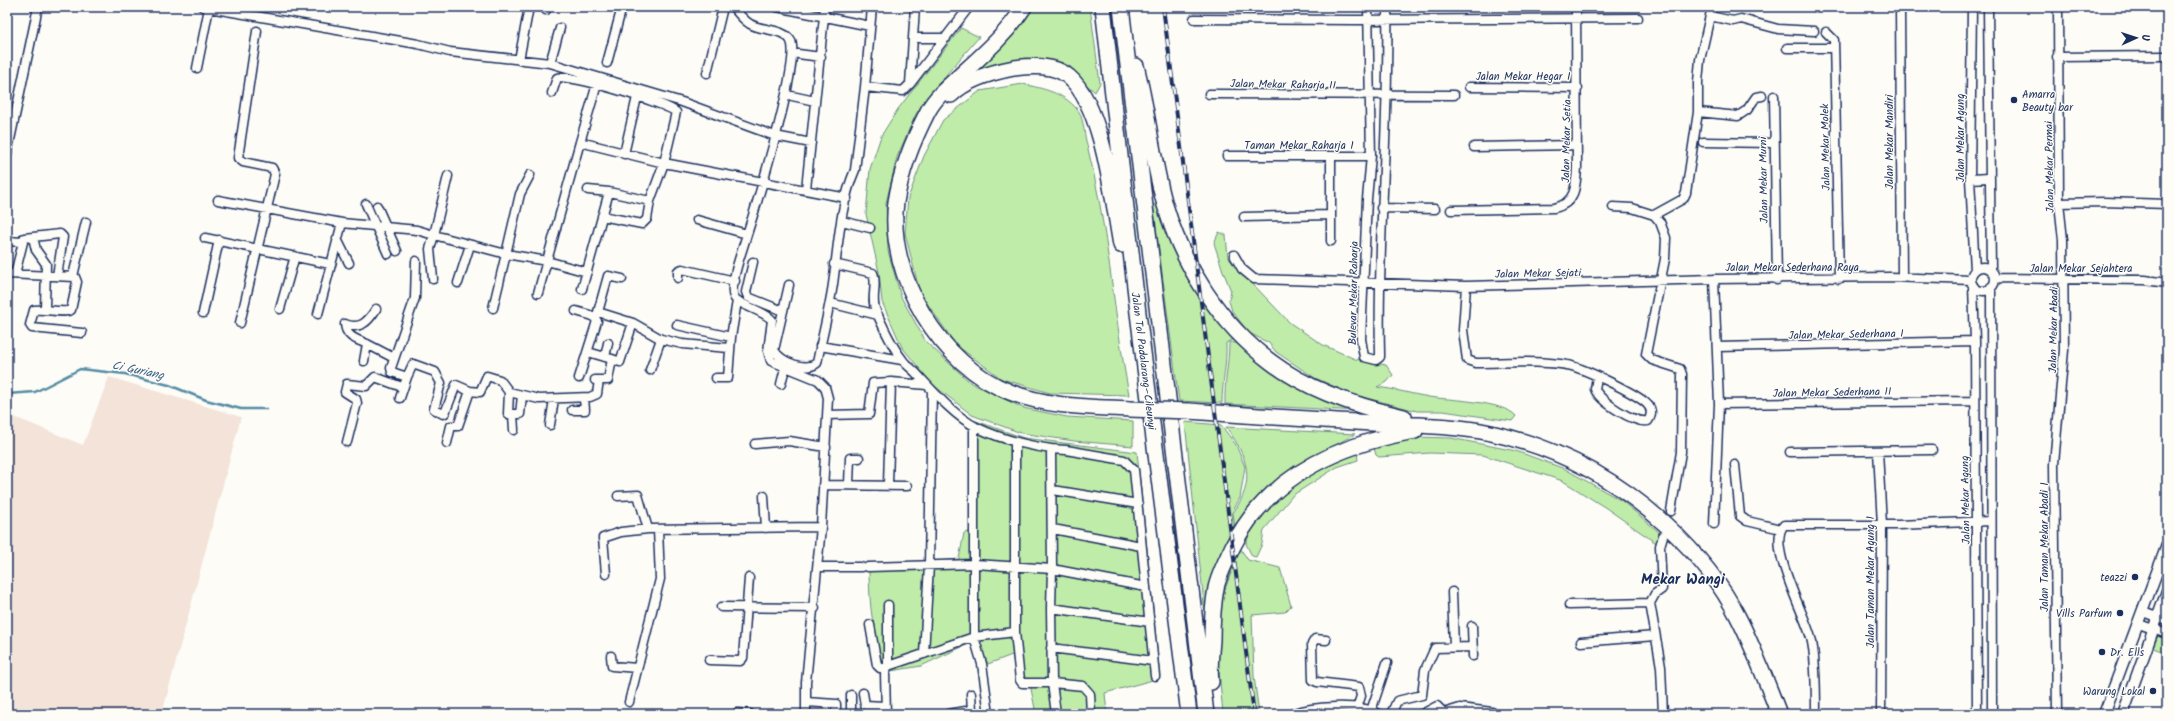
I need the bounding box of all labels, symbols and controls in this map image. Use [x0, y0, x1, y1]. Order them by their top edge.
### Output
north arrow [2116, 18, 2156, 58]
text: U [2136, 34, 2154, 42]
street label: Jalan Mekar Hegar I [1476, 68, 1570, 86]
street label: Jalan Mekar Raharja II [1230, 75, 1336, 95]
place label: Amarra Beauty bar [2022, 86, 2074, 117]
street label: Jalan Mekar Mandiri [1881, 94, 1899, 189]
street label: Jalan Mekar Agung [1952, 94, 1970, 182]
marker: Amarra Beauty bar [2009, 95, 2019, 105]
street label: Jalan Mekar Setia [1557, 99, 1577, 183]
street label: Jalan Mekar Molek [1816, 103, 1836, 191]
street label: Jalan Mekar Permai [2040, 121, 2060, 213]
street label: Jalan Mekar Murni [1754, 136, 1774, 223]
street label: Taman Mekar Raharja I [1244, 137, 1354, 155]
street label: Bulevar Mekar Raharja [1344, 241, 1364, 345]
street label: Jalan Mekar Sederhana Raya [1725, 259, 1859, 277]
street label: Jalan Mekar Sejahtera [2029, 260, 2133, 278]
street label: Jalan Mekar Sejati [1495, 264, 1582, 284]
street label: Jalan Mekar Abadi [2044, 286, 2064, 373]
street label: Jalan Tol Padalarang–Cileunyi [1126, 291, 1160, 431]
street label: Jalan Mekar Sederhana I [1788, 325, 1904, 345]
water label: Ci Guriang [110, 356, 167, 386]
street label: Jalan Mekar Sederhana II [1773, 383, 1891, 403]
street label: Jalan Mekar Agung [1956, 455, 1976, 545]
street label: Jalan Taman Mekar Abadi 1 [2036, 482, 2054, 612]
street label: Jalan Taman Mekar Agung I [1862, 516, 1880, 648]
district label: Mekar Wangi [1641, 568, 1726, 592]
place label: teazzi [2100, 569, 2127, 587]
marker: teazzi [2130, 572, 2140, 582]
place label: Vills Parfum [2056, 605, 2112, 623]
marker: Vills Parfum [2115, 608, 2125, 618]
place label: Dr. Ells [2110, 644, 2145, 662]
marker: Dr. Ells [2097, 647, 2107, 657]
place label: Warung Lokal [2083, 683, 2145, 701]
marker: Warung Lokal [2148, 686, 2158, 696]

